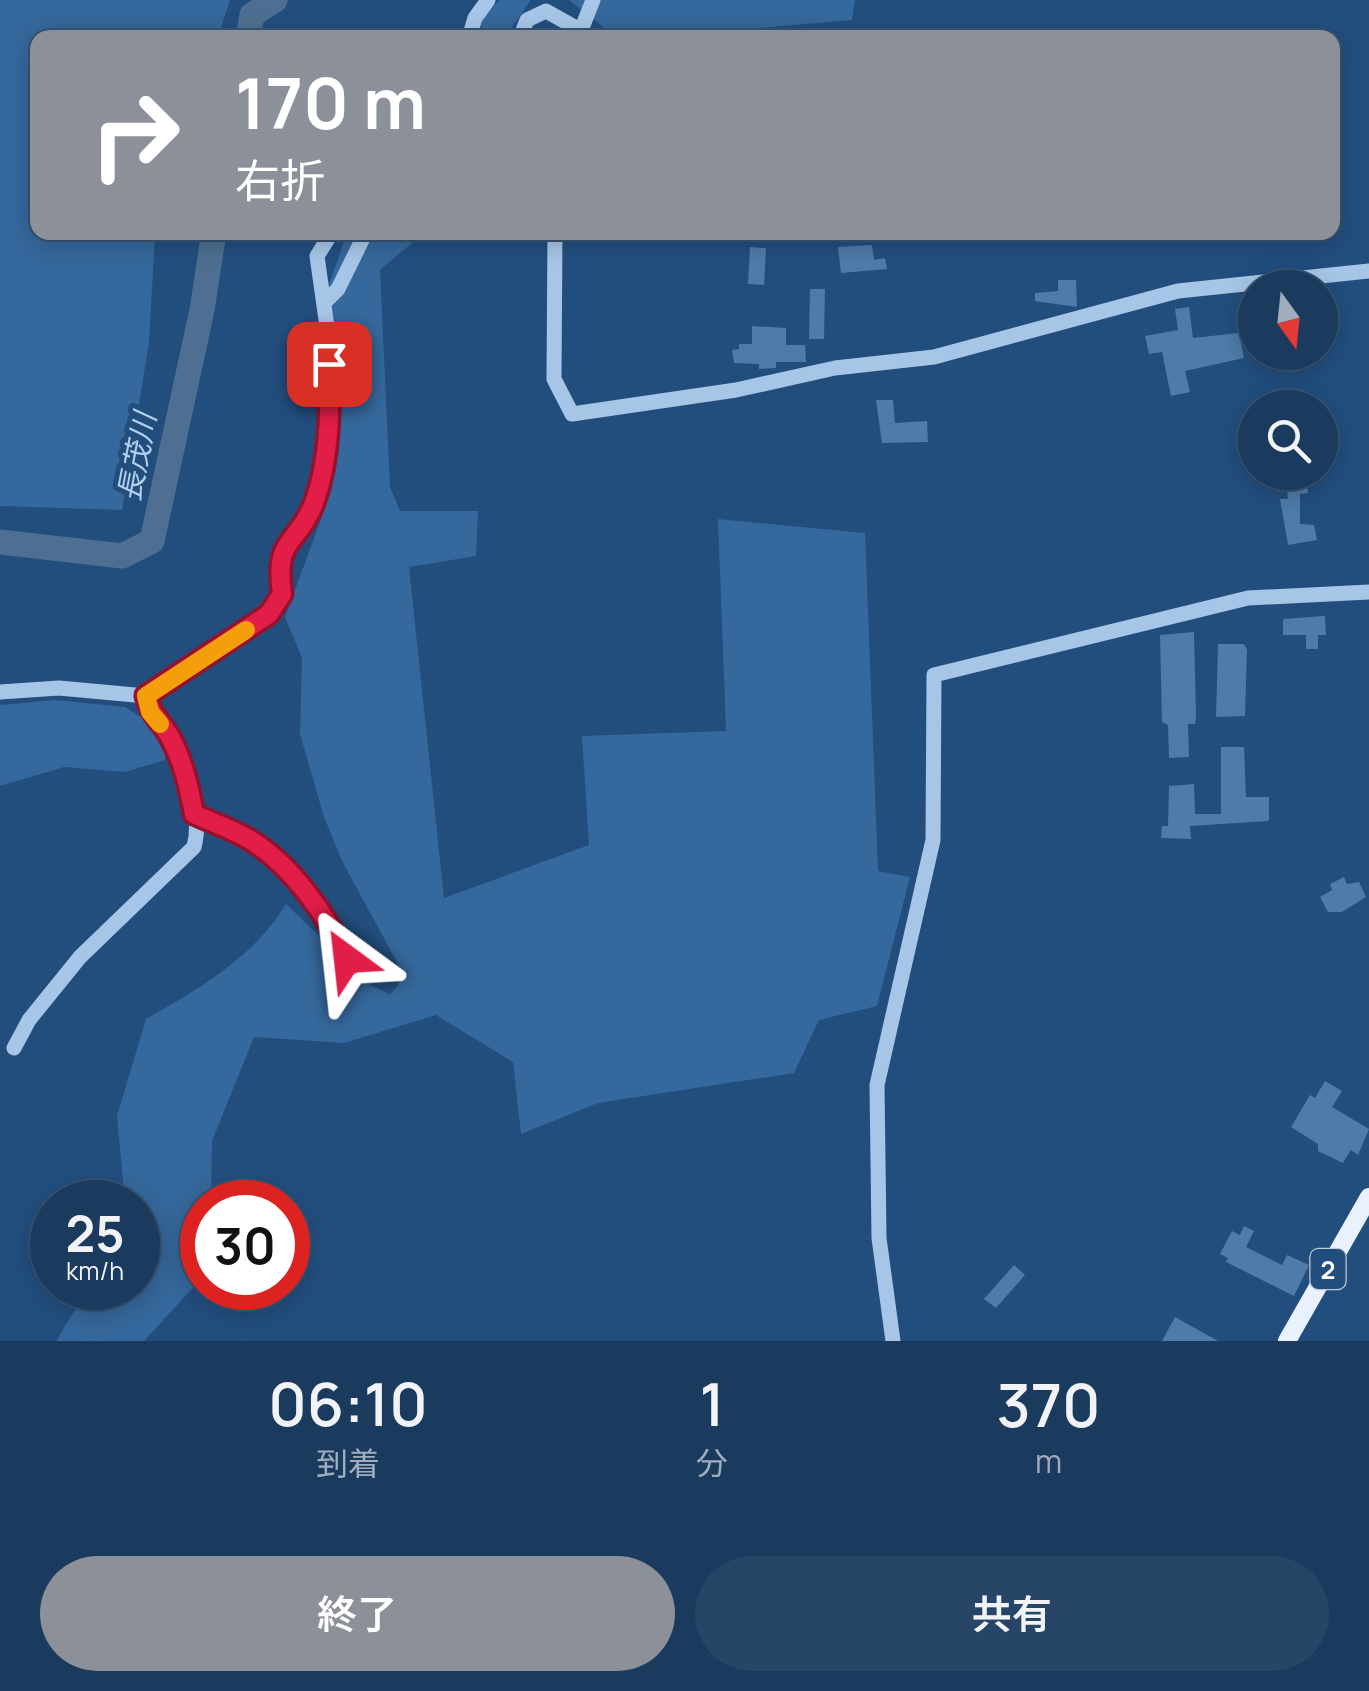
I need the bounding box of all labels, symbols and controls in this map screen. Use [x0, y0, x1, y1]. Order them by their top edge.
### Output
text: 170 m [235, 54, 426, 150]
icon: right [70, 70, 200, 200]
text: 右折 [235, 149, 325, 211]
north arrow [1238, 270, 1338, 370]
map controls [1238, 270, 1338, 490]
pin [287, 322, 372, 407]
icon: arrive [302, 337, 357, 392]
button: search [1238, 390, 1338, 490]
water label: 長茂川 [107, 406, 165, 505]
position arrow [295, 907, 399, 1011]
speed limit sign: 30 [180, 1180, 310, 1310]
text: 25 [65, 1199, 125, 1267]
road number: 2 [1310, 1249, 1346, 1289]
text: km/h [66, 1253, 124, 1288]
text: 06:10 [268, 1362, 428, 1444]
text: 1 [699, 1362, 725, 1444]
text: 370 [996, 1363, 1101, 1445]
text: m [1035, 1439, 1062, 1483]
text: 到着 [316, 1441, 380, 1485]
text: 分 [696, 1441, 728, 1485]
button: 終了 [40, 1556, 675, 1671]
button: 共有 [695, 1556, 1329, 1671]

